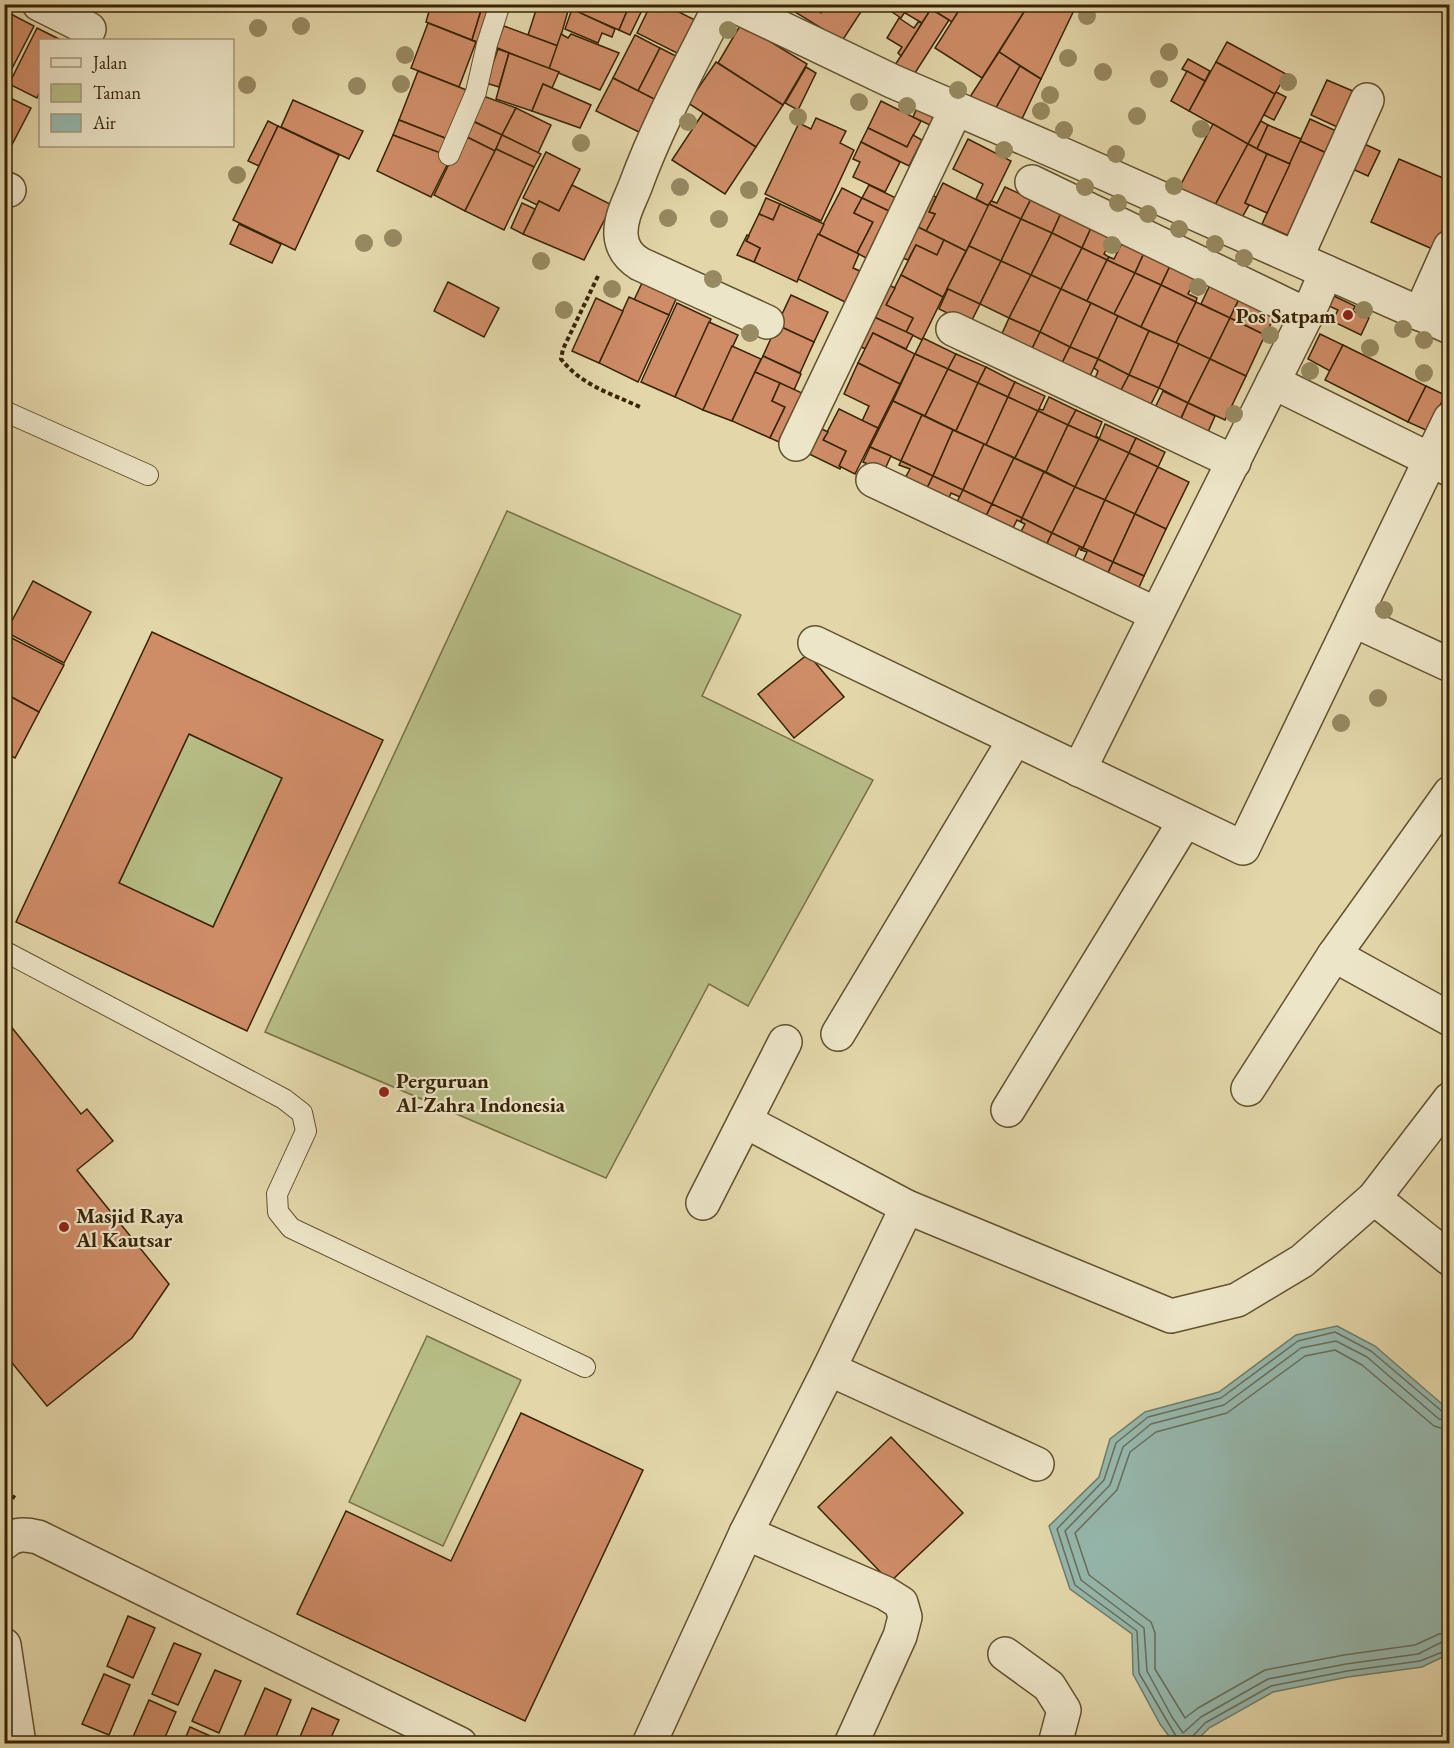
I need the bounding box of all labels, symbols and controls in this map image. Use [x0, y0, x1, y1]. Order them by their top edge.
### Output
legend [39, 39, 234, 147]
text: Jalan [91, 51, 128, 74]
text: Taman [93, 81, 142, 104]
text: Air [92, 111, 116, 134]
place label: Pos Satpam [1236, 302, 1336, 329]
marker: Pos Satpam [1341, 308, 1355, 322]
place label: Perguruan Al-Zahra Indonesia [395, 1067, 566, 1118]
marker: Perguruan Al-Zahra Indonesia [377, 1085, 391, 1099]
place label: Masjid Raya Al Kautsar [75, 1202, 184, 1253]
marker: Masjid Raya Al Kautsar [57, 1220, 71, 1234]

